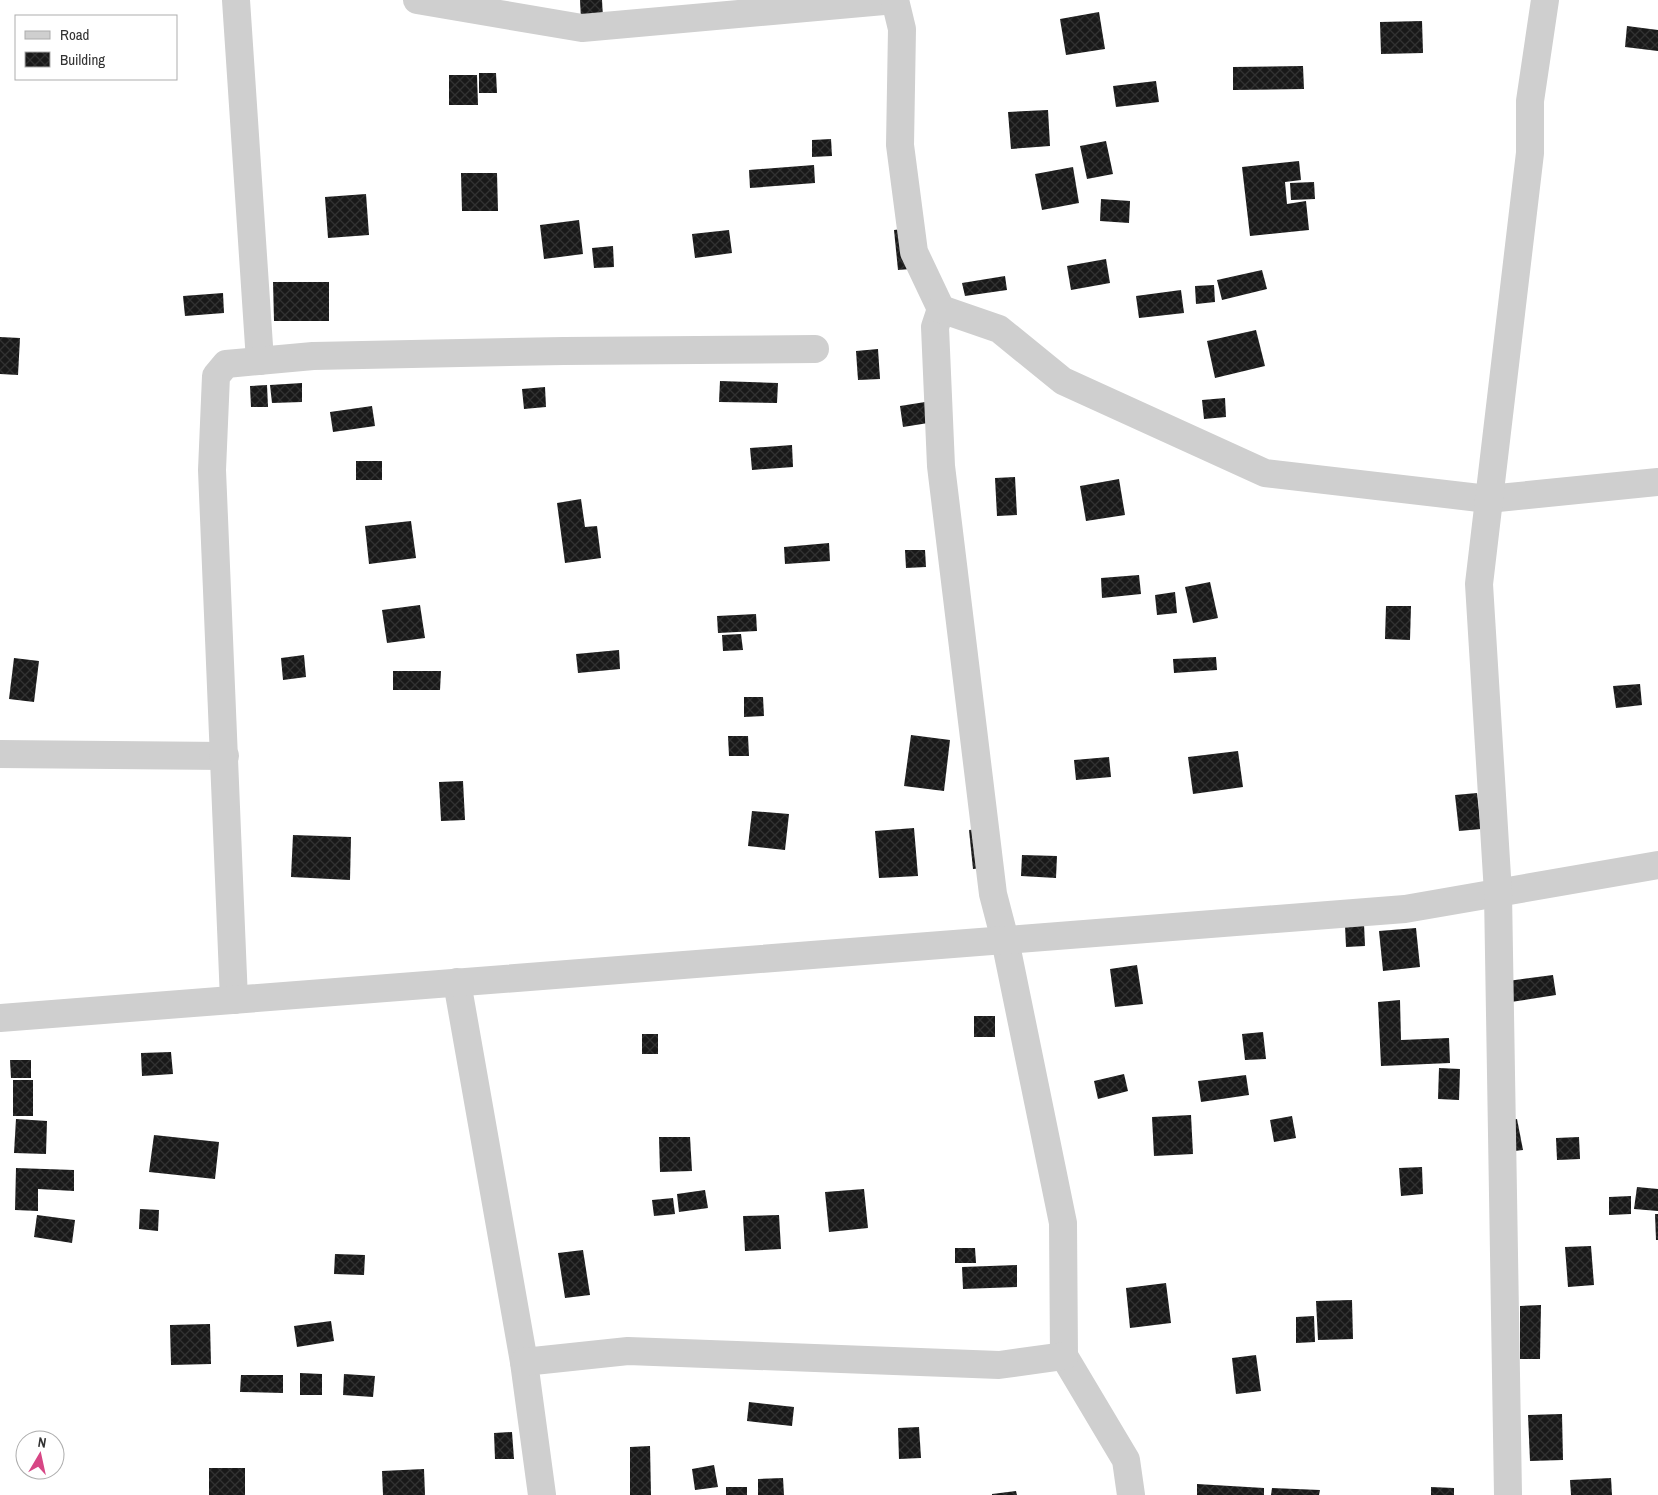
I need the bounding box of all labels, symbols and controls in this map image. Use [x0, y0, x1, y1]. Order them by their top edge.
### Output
legend [15, 15, 178, 80]
text: Road [60, 24, 89, 45]
text: Building [60, 49, 105, 70]
north arrow [15, 1430, 65, 1480]
text: N [37, 1433, 48, 1452]

